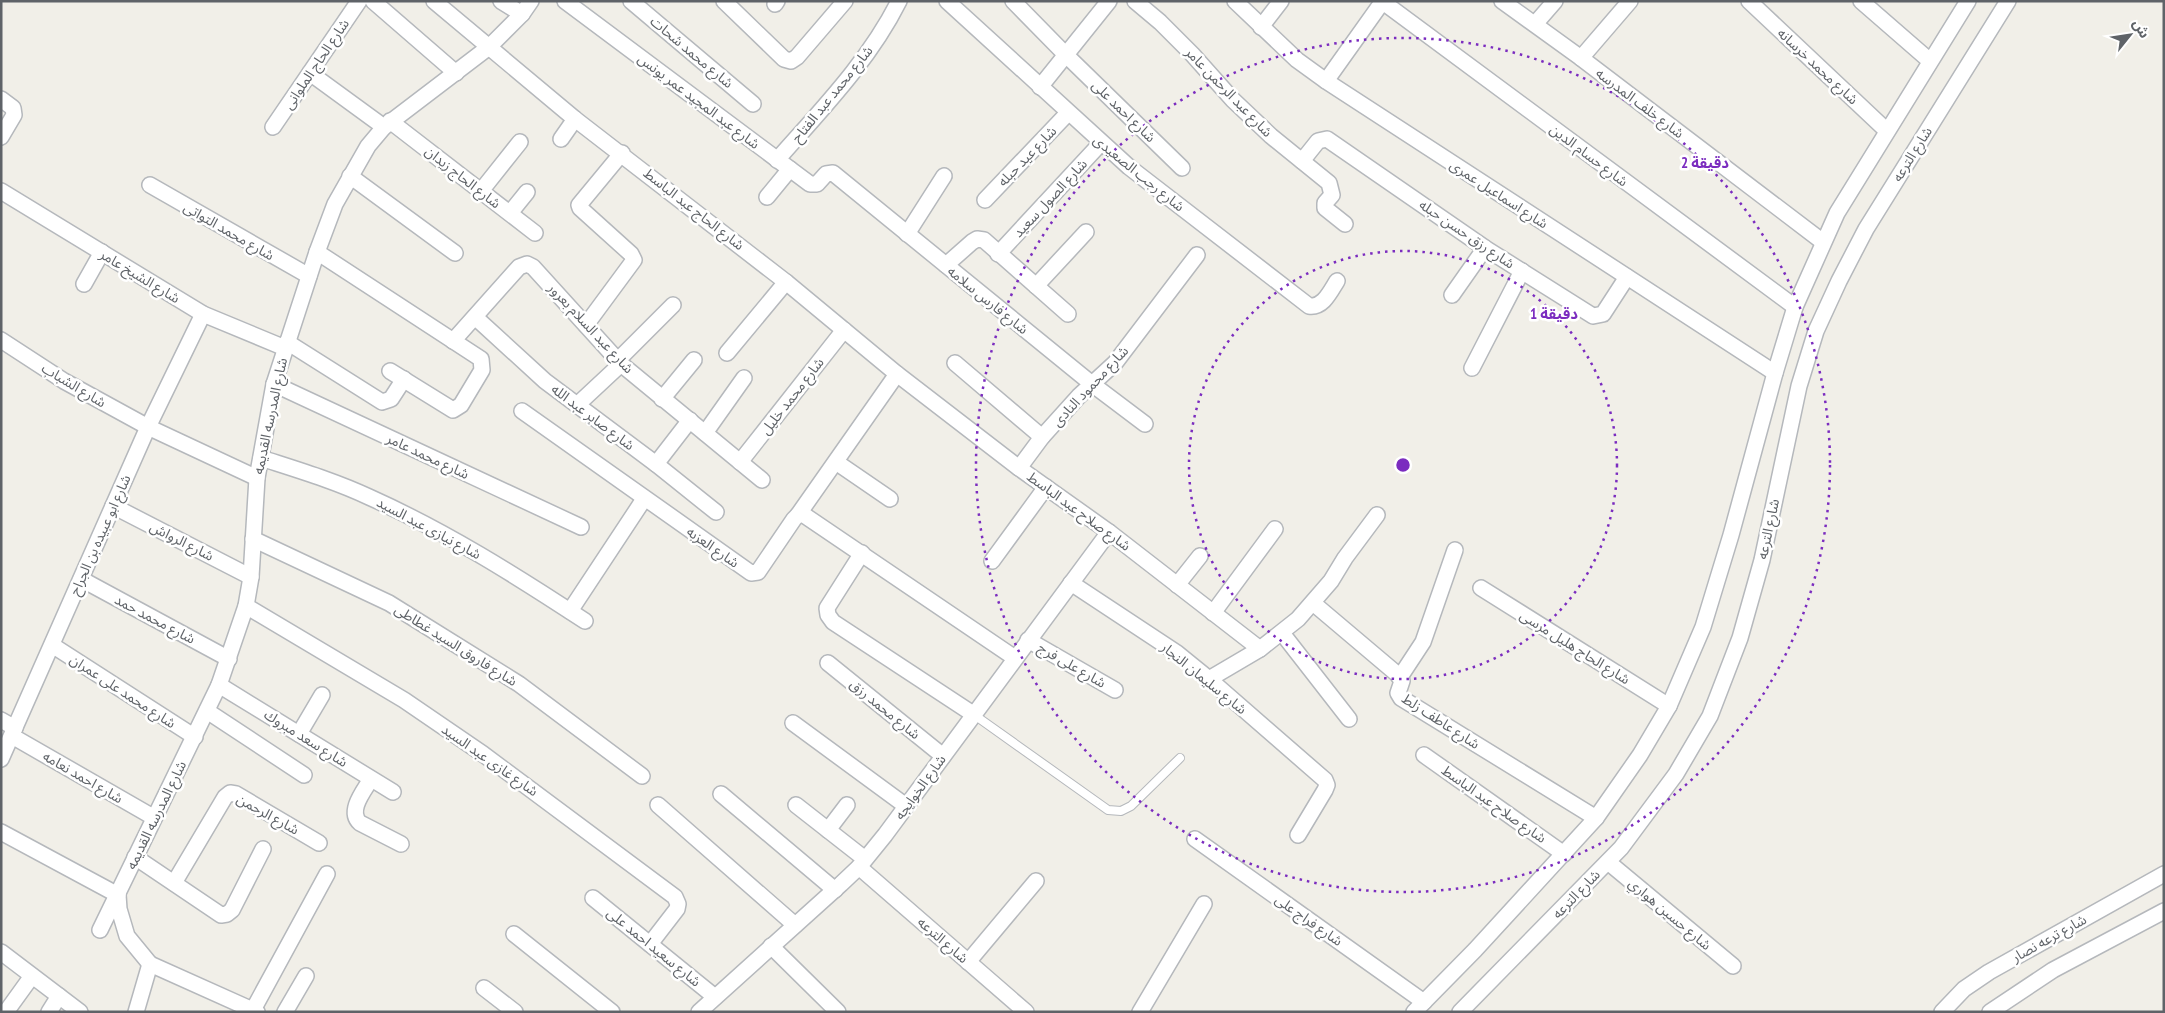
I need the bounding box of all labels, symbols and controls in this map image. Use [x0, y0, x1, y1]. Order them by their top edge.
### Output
north arrow [2105, 10, 2155, 60]
street label: شارع محمد شحات [646, 12, 737, 94]
street label: شارع الحاج الملوانى [279, 15, 355, 114]
text: ش [2129, 16, 2154, 41]
street label: شارع محمد خرسانه [1772, 24, 1862, 110]
street label: شارع محمد عبد الفتاح [787, 42, 878, 147]
street label: شارع عبد الرحمن عامر [1179, 43, 1276, 142]
street label: شارع عبد المجيد عمر يونس [633, 49, 764, 154]
street label: شارع خلف المدرسه [1591, 64, 1688, 144]
street label: شارع احمد على [1087, 76, 1160, 147]
street label: شارع حسام الدين [1545, 120, 1632, 192]
street label: شارع عيد حبله [994, 122, 1062, 191]
street label: شارع الترعه [1888, 123, 1938, 186]
street label: شارع رجب الصعيدى [1088, 131, 1188, 217]
street label: شارع الحاج زيدان [420, 142, 505, 214]
text: 2 دقيقة [1681, 153, 1729, 172]
street label: شارع الصول سعيد [1009, 155, 1092, 242]
street label: شارع اسماعيل عمرى [1445, 156, 1552, 234]
street label: شارع الحاج عبد الباسط [639, 164, 748, 255]
street label: شارع رزق حسن حبله [1415, 195, 1518, 274]
street label: شارع محمد التواتى [179, 198, 278, 266]
street label: شارع الشيخ عامر [95, 244, 183, 309]
street label: شارع فارس سلامه [943, 262, 1032, 340]
street label: شارع عبد السلام بعرور [542, 278, 638, 378]
text: 1 دقيقة [1530, 304, 1578, 323]
street label: شارع محمود النادى [1048, 342, 1134, 432]
street label: شارع محمد خليل [756, 354, 829, 439]
street label: شارع المدرسه القديمه [249, 356, 293, 476]
street label: شارع الشباب [38, 359, 109, 413]
street label: شارع صابر عبد الله [547, 380, 638, 456]
street label: شارع محمد عامر [382, 429, 472, 485]
centre of rings [1394, 456, 1412, 474]
street label: شارع صلاح عبد الباسط [1022, 467, 1134, 556]
street label: شارع ابو عبيده بن الجراح [65, 472, 137, 599]
street label: شارع نيازى عبد السيد [373, 493, 484, 565]
street label: شارع الترعه [1753, 497, 1785, 561]
street label: شارع الرواش [146, 517, 217, 567]
street label: شارع العزبه [682, 522, 743, 573]
street label: شارع محمد حمد [111, 590, 198, 650]
street label: شارع فاروق السيد غطاطى [390, 600, 521, 692]
street label: شارع الحاج هليل مرسى [1516, 606, 1633, 690]
street label: شارع سليمان النجار [1155, 637, 1251, 720]
street label: شارع على فرج [1034, 638, 1109, 693]
street label: شارع محمد على عمران [66, 650, 179, 734]
street label: شارع محمد رزق [845, 675, 924, 745]
street label: شارع عاطف زلط [1398, 689, 1483, 755]
street label: شارع سعد مبروك [260, 705, 351, 773]
street label: شارع غازى عبد السيد [437, 720, 542, 802]
street label: شارع احمد نعامه [39, 747, 126, 809]
street label: شارع الخوايجه [890, 751, 951, 824]
street label: شارع المدرسه القديمه [122, 758, 192, 873]
street label: شارع صلاح عبد الباسط [1437, 761, 1550, 849]
street label: شارع الرحمن [233, 789, 302, 840]
street label: شارع الترعه [1548, 866, 1605, 924]
street label: شارع حسين هواري [1623, 874, 1715, 956]
street label: شارع فراج على [1271, 890, 1346, 952]
street label: شارع سعيد احمد على [602, 904, 705, 992]
street label: شارع ترعه نصار [2008, 910, 2091, 968]
street label: شارع الترعه [913, 913, 972, 968]

